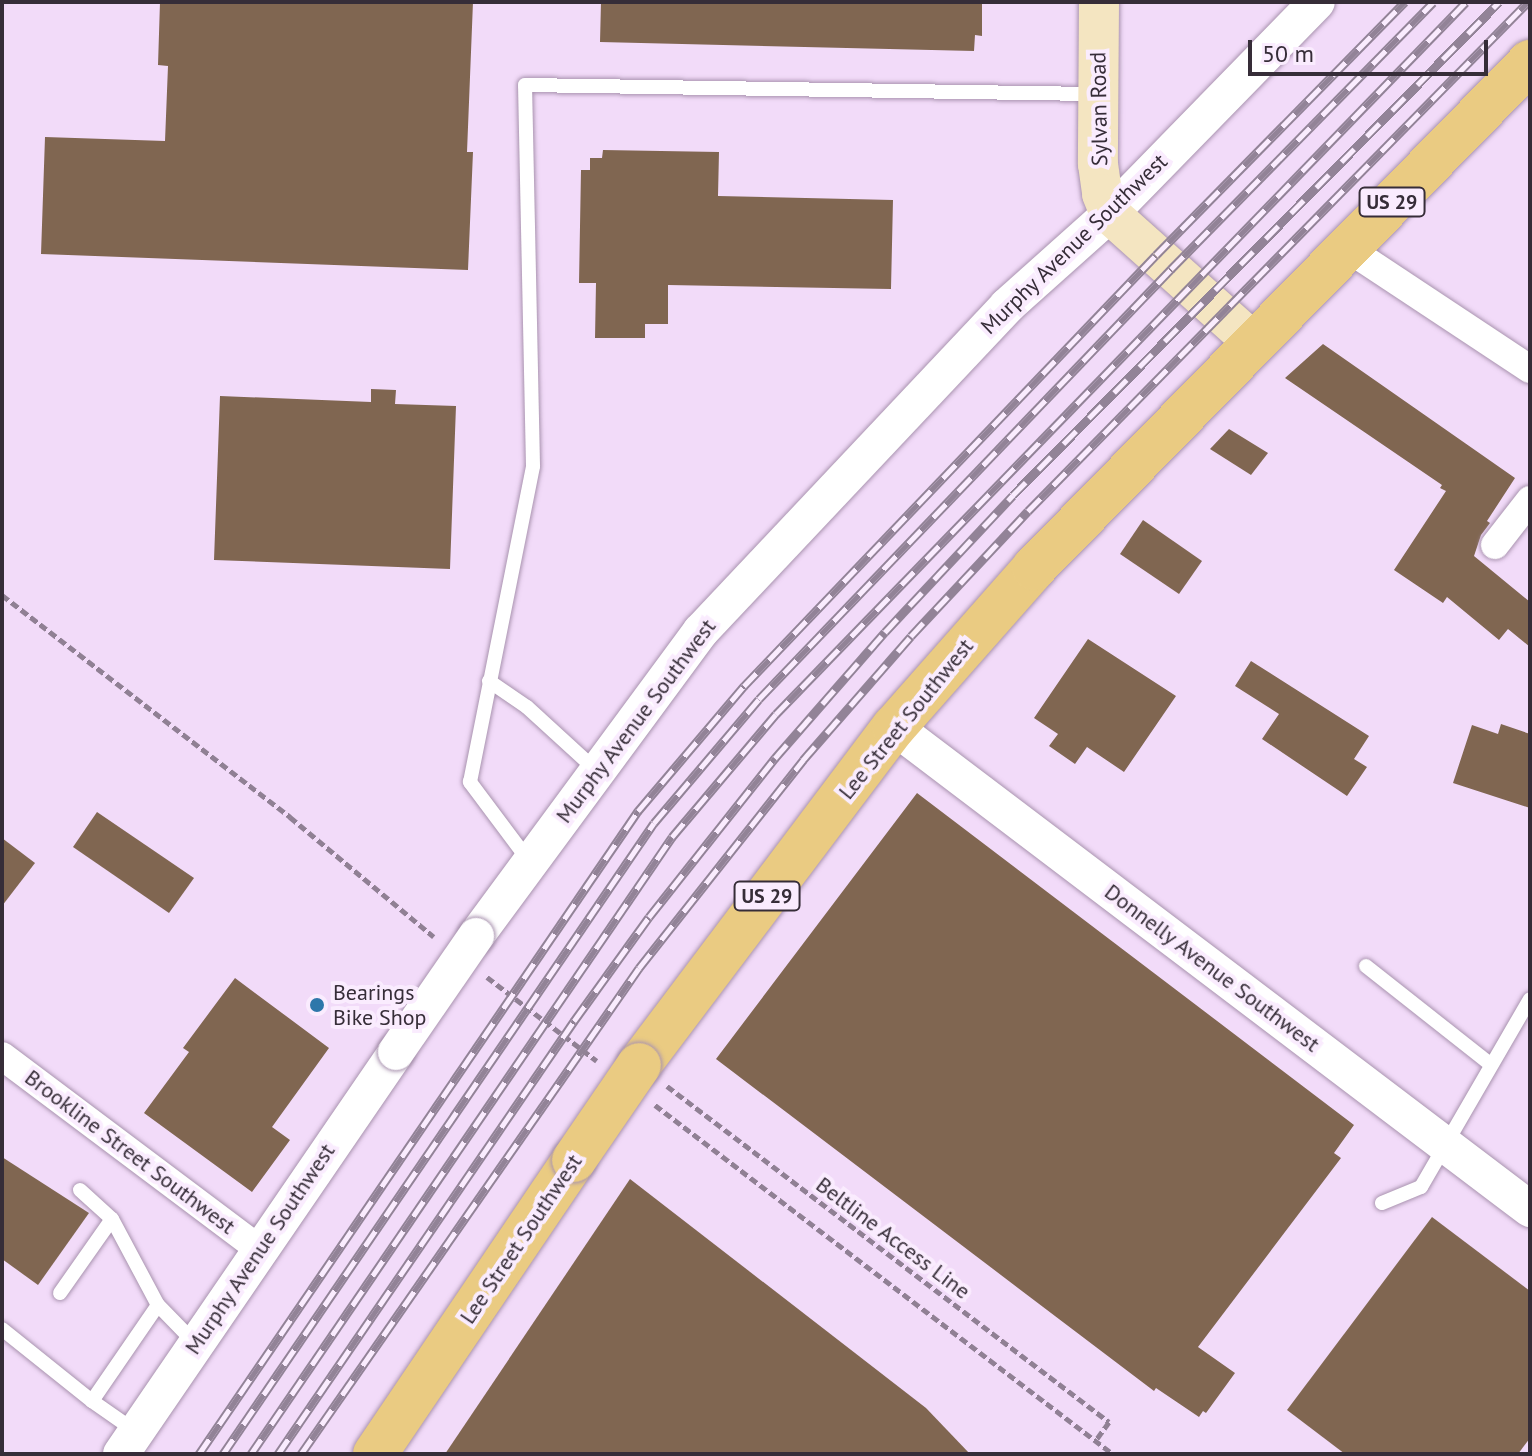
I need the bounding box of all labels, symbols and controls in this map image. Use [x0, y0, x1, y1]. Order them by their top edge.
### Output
scale bar [1252, 24, 1492, 74]
text: 50 m [1262, 38, 1314, 69]
street label: Sylvan Road [1085, 52, 1113, 166]
street label: Murphy Avenue Southwest [975, 148, 1173, 340]
road number: US 29 [1358, 186, 1426, 218]
street label: Murphy Avenue Southwest [550, 613, 722, 829]
street label: Lee Street Southwest [833, 633, 979, 805]
street label: Donnelly Avenue Southwest [1099, 878, 1325, 1058]
road number: US 29 [733, 880, 801, 912]
place label: Bearings Bike Shop [333, 979, 426, 1030]
marker: Bearings Bike Shop [308, 996, 326, 1014]
street label: Brookline Street Southwest [20, 1064, 240, 1240]
street label: Murphy Avenue Southwest [179, 1138, 341, 1360]
street label: Lee Street Southwest [454, 1149, 588, 1329]
street label: Beltline Access Line [810, 1171, 976, 1305]

